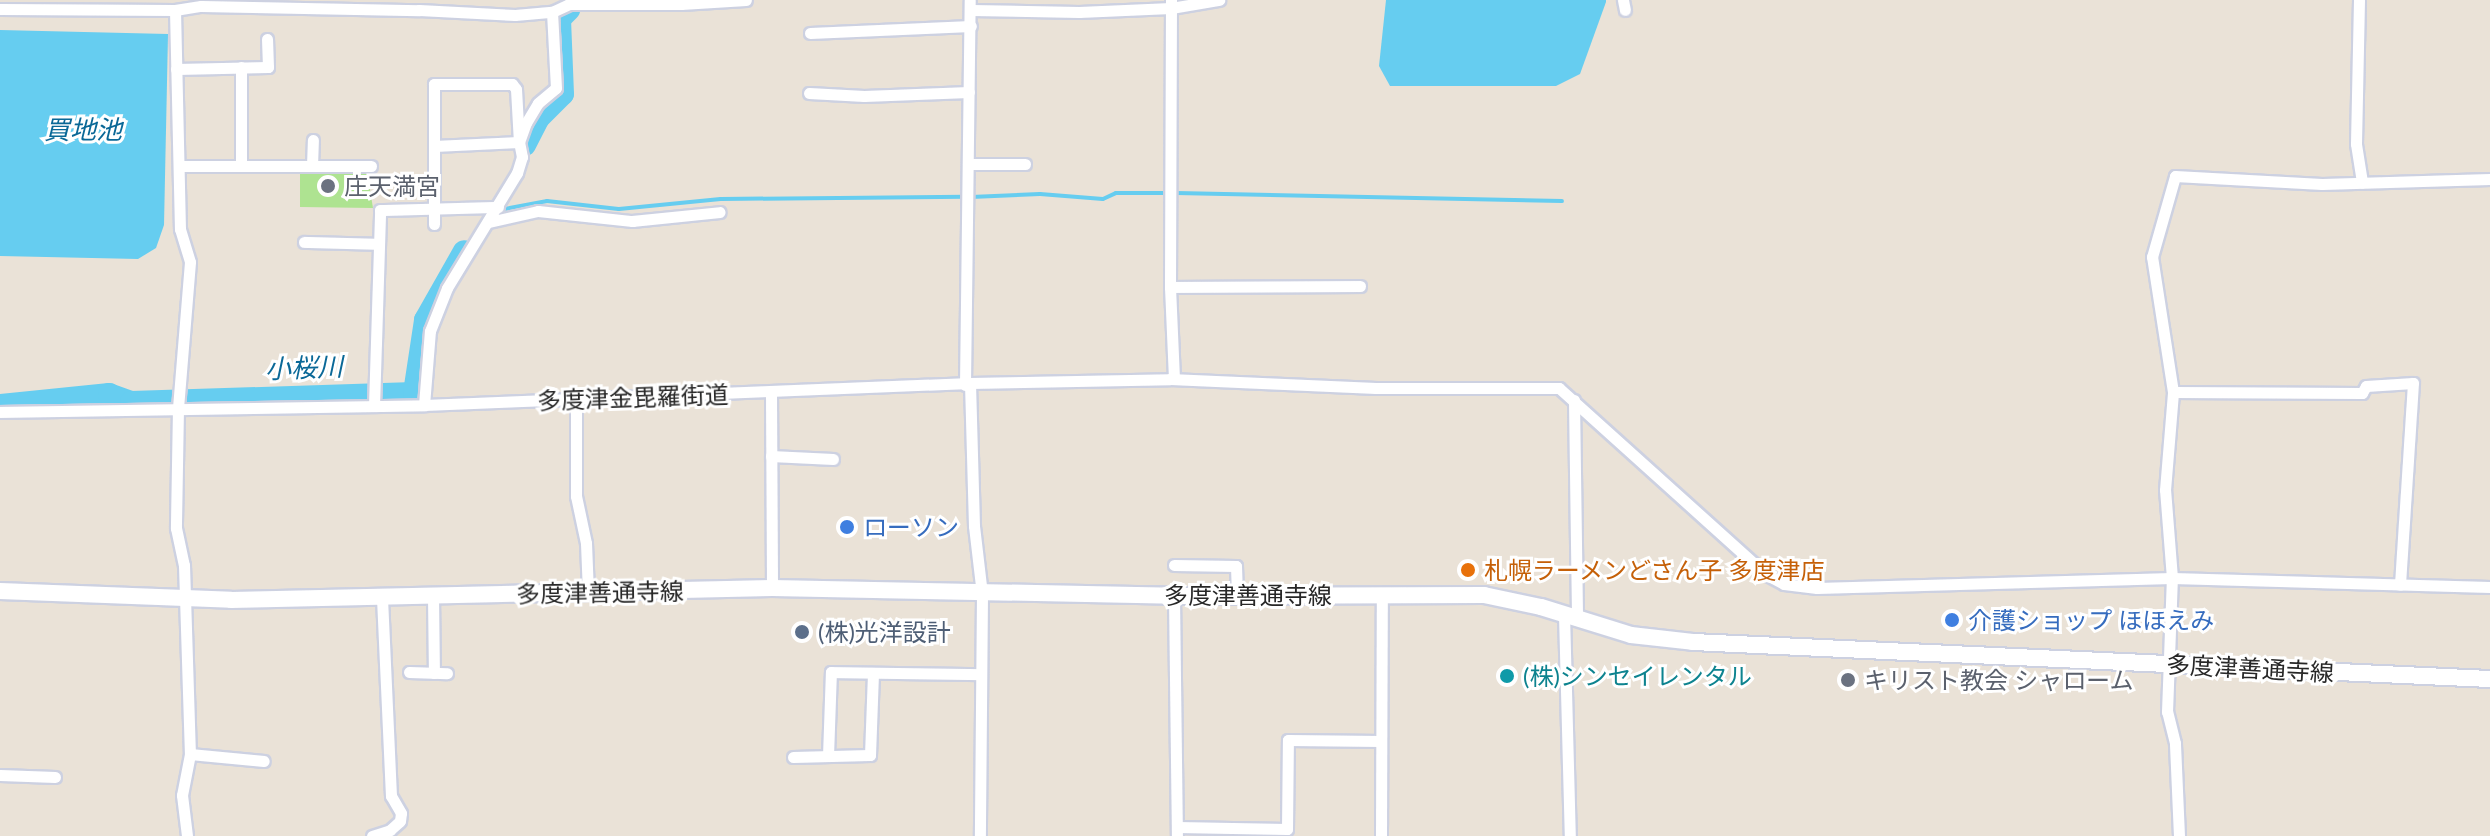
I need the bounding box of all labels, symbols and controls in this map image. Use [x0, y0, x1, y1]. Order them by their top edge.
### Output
water label: 買地池 [44, 114, 122, 146]
place label: 庄天満宮 [344, 172, 440, 200]
marker: 庄天満宮 [319, 177, 337, 195]
water label: 小桜川 [264, 351, 344, 385]
street label: 多度津金毘羅街道 [537, 379, 729, 415]
place label: ローソン [863, 513, 959, 541]
marker: ローソン [838, 518, 856, 536]
place label: 札幌ラーメンどさん子 多度津店 [1484, 556, 1826, 584]
marker: 札幌ラーメンどさん子 多度津店 [1459, 561, 1477, 579]
street label: 多度津善通寺線 [516, 576, 684, 608]
street label: 多度津善通寺線 [1164, 581, 1332, 609]
place label: 介護ショップ ほほえみ [1968, 606, 2214, 634]
marker: 介護ショップ ほほえみ [1943, 611, 1961, 629]
place label: (株)光洋設計 [818, 618, 951, 646]
marker: (株)光洋設計 [793, 623, 811, 641]
street label: 多度津善通寺線 [2165, 649, 2335, 687]
place label: (株)シンセイレンタル [1523, 662, 1752, 690]
place label: キリスト教会 シャローム [1864, 666, 2134, 694]
marker: (株)シンセイレンタル [1498, 667, 1516, 685]
marker: キリスト教会 シャローム [1839, 671, 1857, 689]

